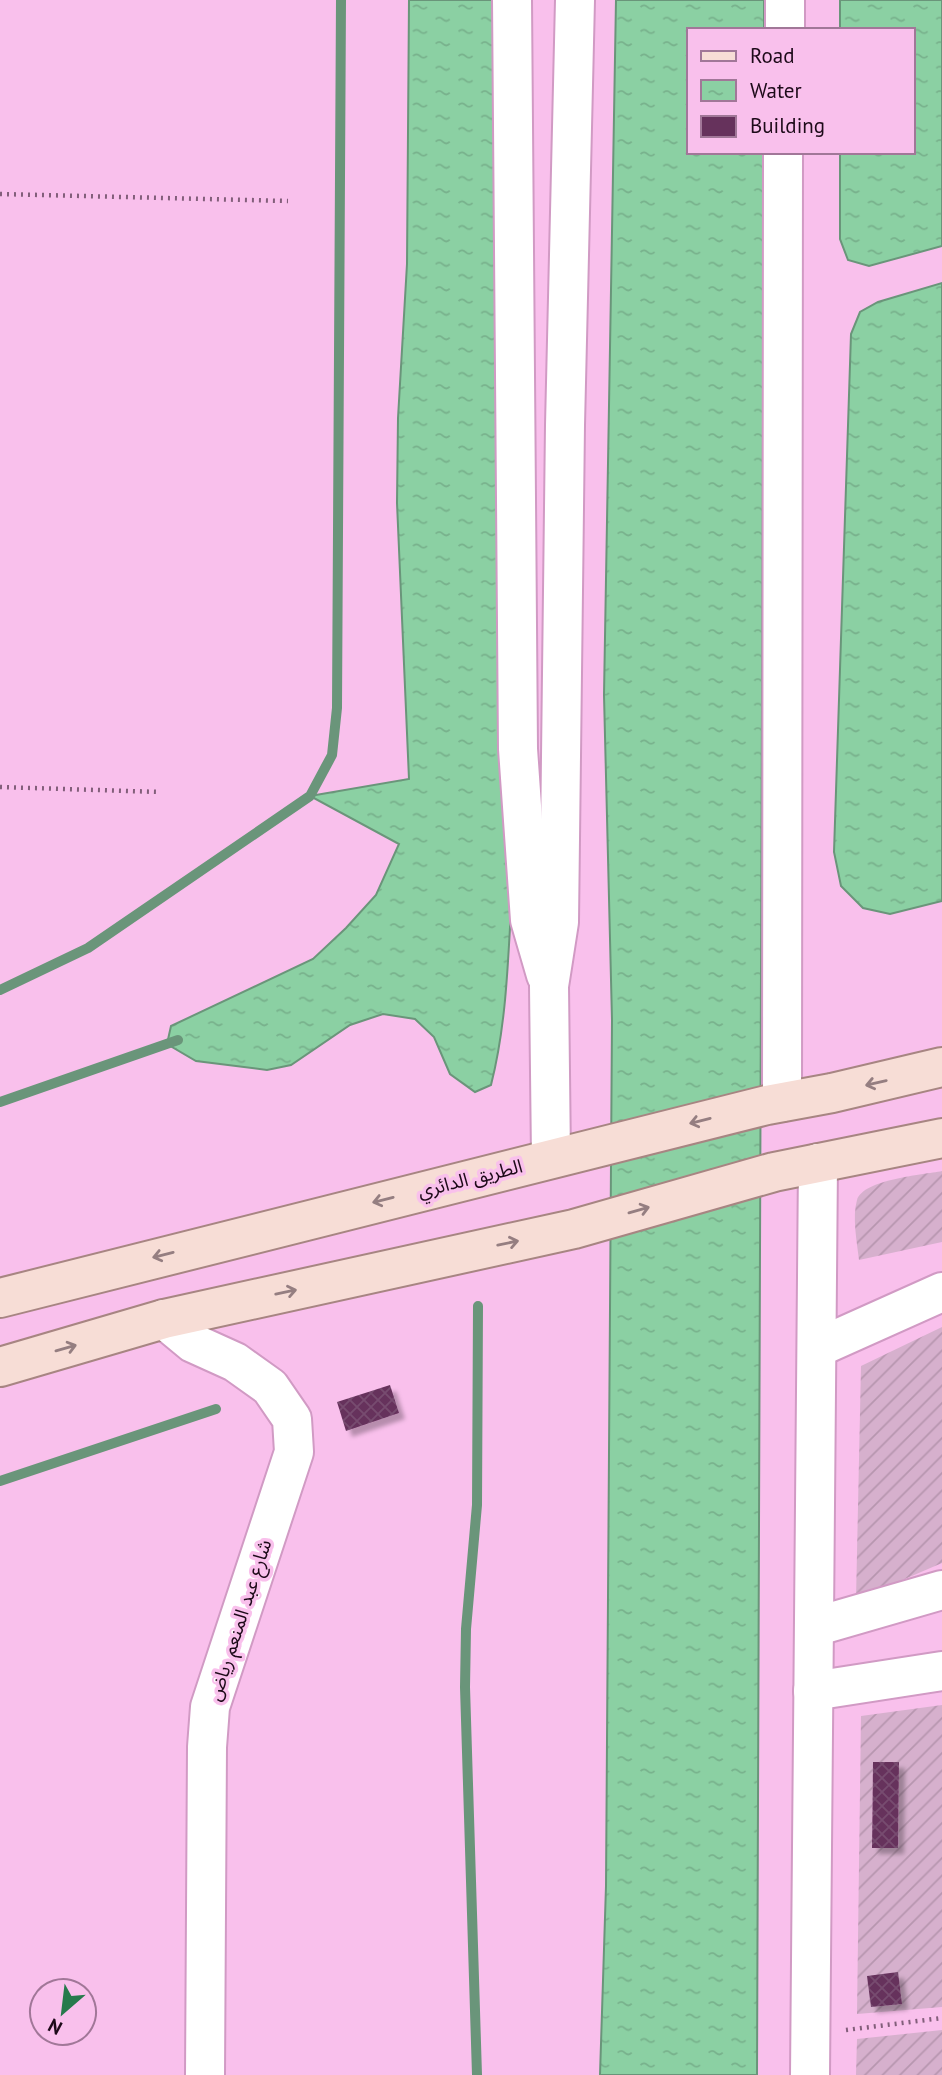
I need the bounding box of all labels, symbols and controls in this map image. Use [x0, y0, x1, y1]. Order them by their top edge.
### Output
legend [687, 28, 914, 154]
text: Road [750, 42, 794, 69]
text: Water [750, 77, 802, 104]
text: Building [750, 112, 825, 139]
one-way arrow [865, 1077, 888, 1090]
one-way arrow [689, 1115, 712, 1128]
street label: الطريق الدائري [415, 1153, 526, 1206]
one-way arrow [373, 1194, 395, 1207]
one-way arrow [628, 1203, 650, 1216]
one-way arrow [496, 1236, 519, 1249]
one-way arrow [152, 1249, 175, 1262]
one-way arrow [274, 1285, 297, 1299]
one-way arrow [54, 1340, 76, 1353]
street label: شارع عبد المنعم رياض [202, 1536, 279, 1705]
north arrow [28, 1977, 98, 2047]
text: N [44, 2013, 66, 2041]

